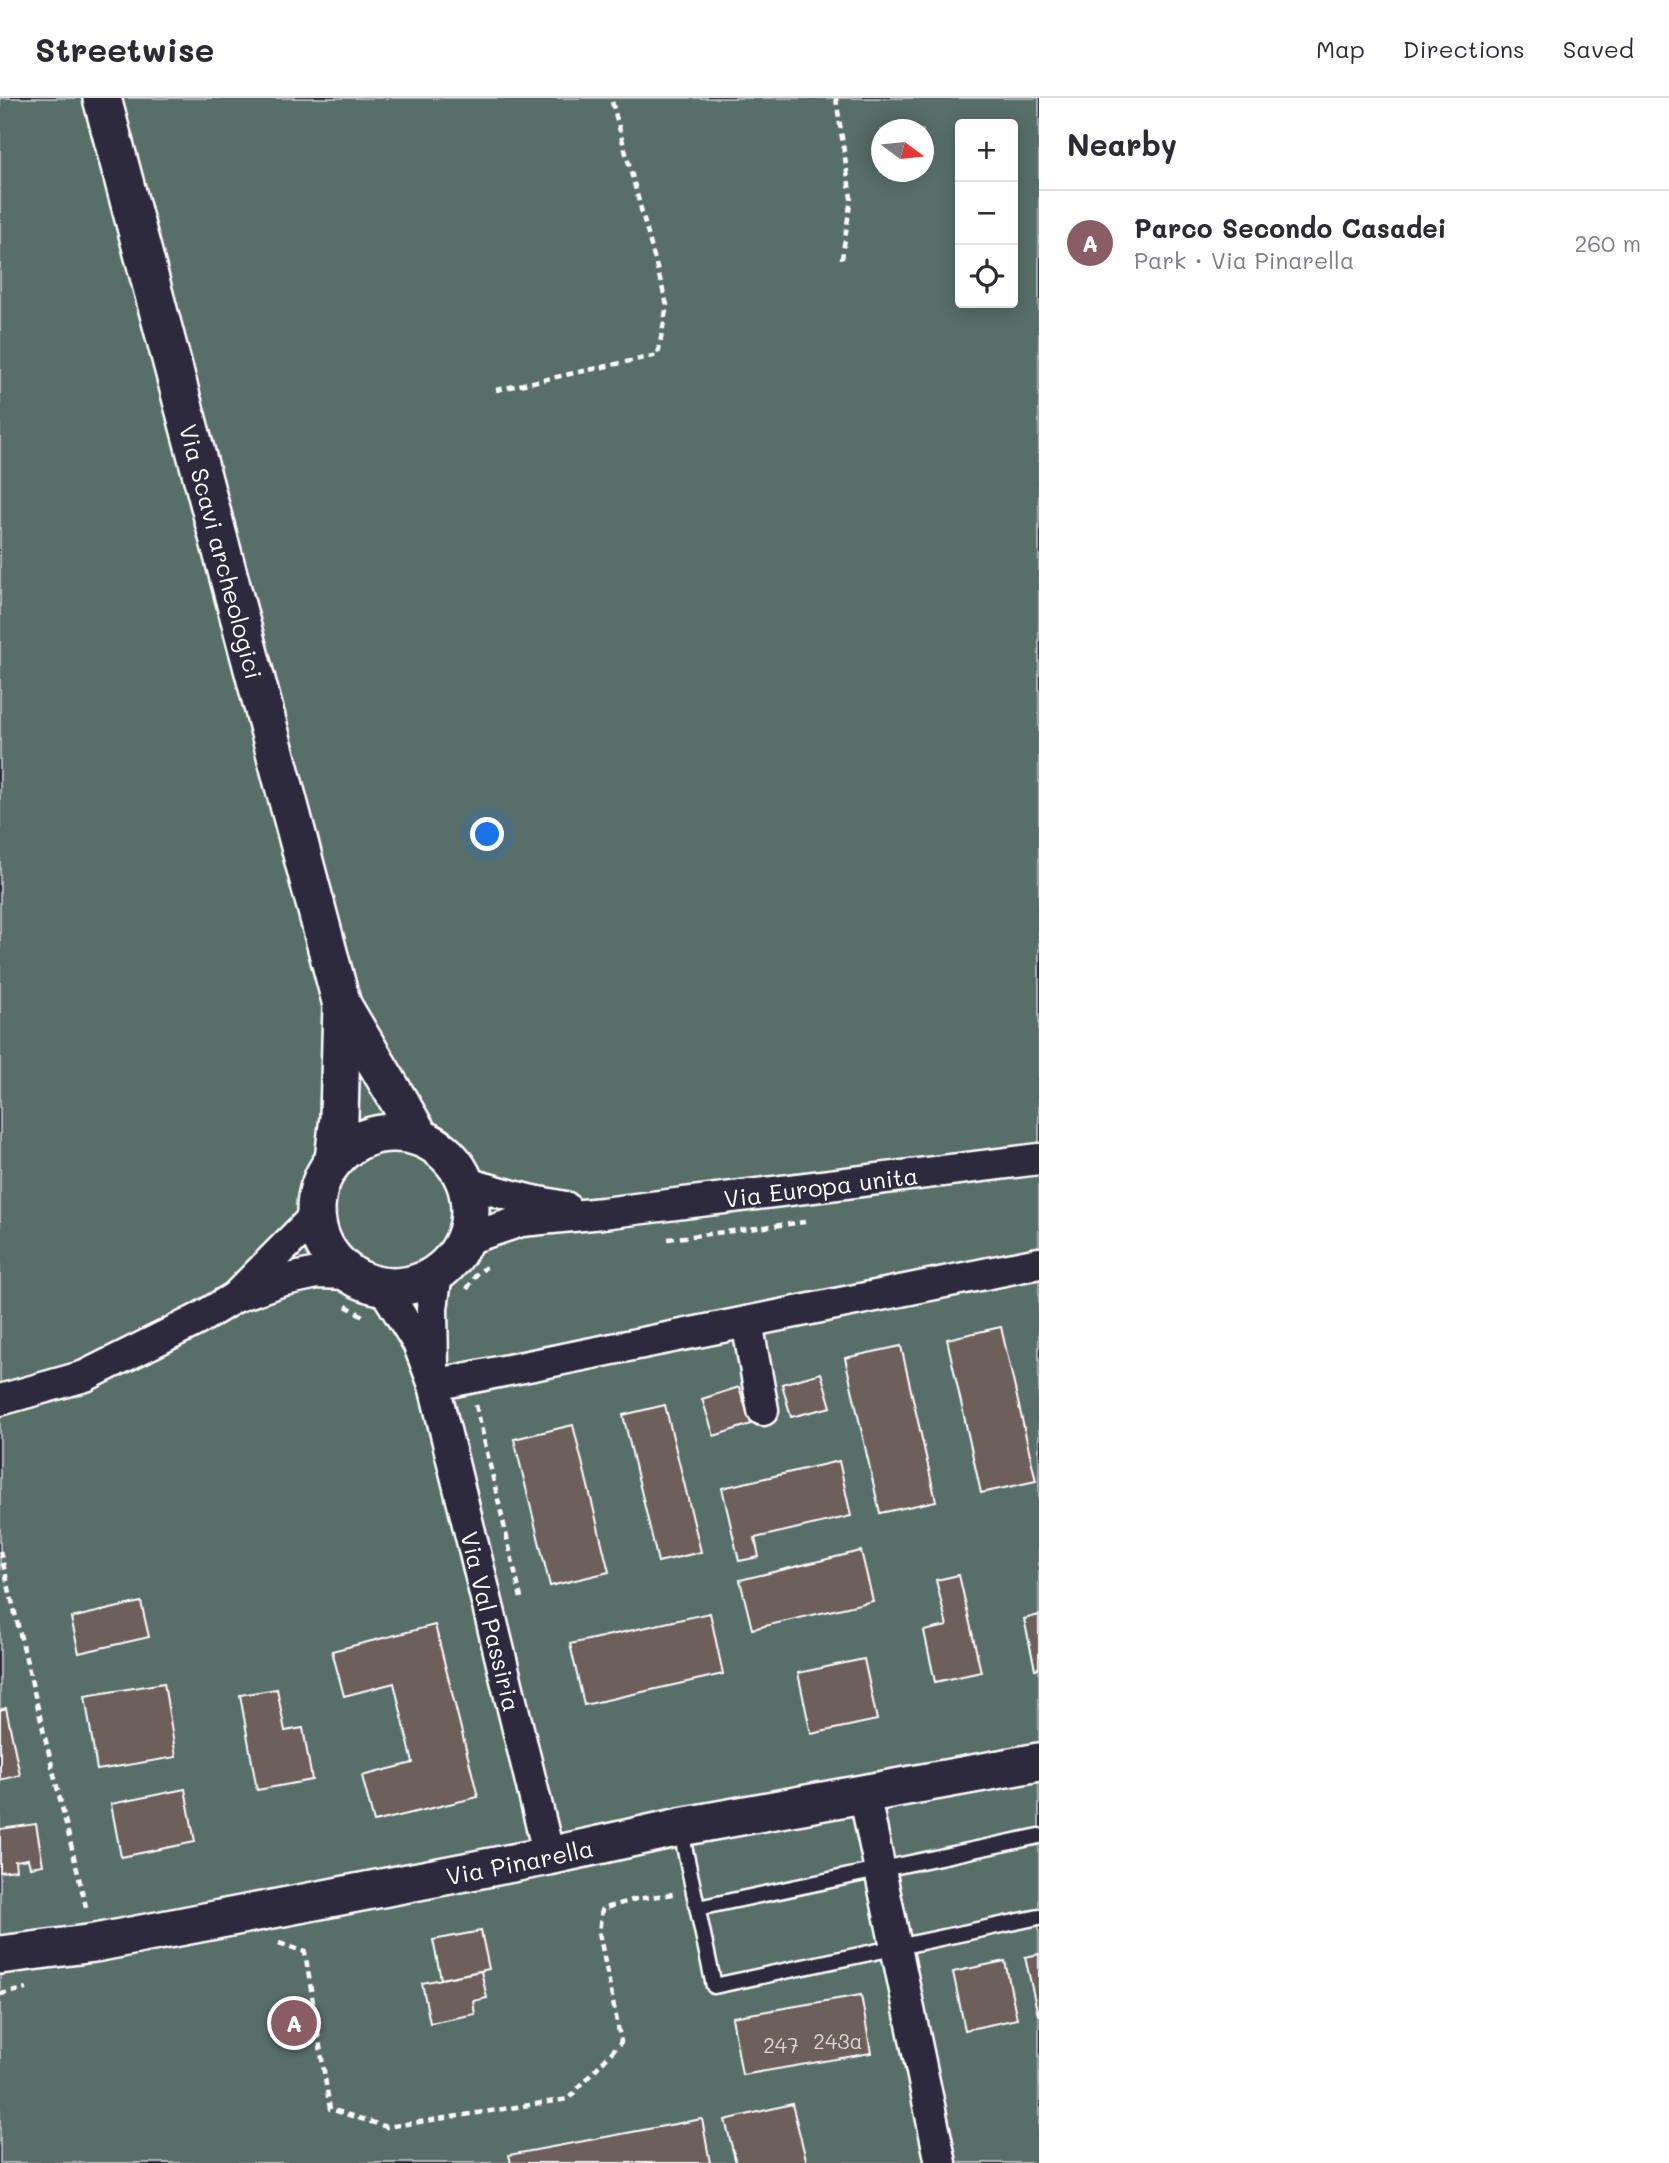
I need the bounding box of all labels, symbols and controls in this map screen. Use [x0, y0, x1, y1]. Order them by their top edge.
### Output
text: Streetwise [35, 27, 214, 70]
text: Map [1316, 33, 1365, 64]
text: Directions [1403, 33, 1525, 64]
text: Saved [1563, 33, 1634, 64]
north arrow [871, 119, 934, 182]
map controls [955, 119, 1018, 308]
button: + [955, 119, 1018, 182]
text: Nearby [1067, 124, 1177, 164]
button: − [955, 182, 1018, 245]
text: Parco Secondo Casadei [1134, 211, 1447, 245]
text: A [1082, 228, 1098, 258]
text: 260 m [1574, 228, 1641, 258]
button: locate [955, 245, 1018, 308]
text: Park · Via Pinarella [1134, 245, 1354, 275]
street label: Via Scavi archeologici [173, 421, 271, 682]
your location [470, 817, 504, 851]
street label: Via Europa unita [722, 1159, 920, 1213]
street label: Via Val Passiria [455, 1528, 529, 1714]
street label: Via Pinarella [443, 1831, 596, 1891]
pin: A [271, 1997, 317, 2049]
house number: 243a [813, 2027, 863, 2054]
house number: 247 [763, 2031, 799, 2058]

